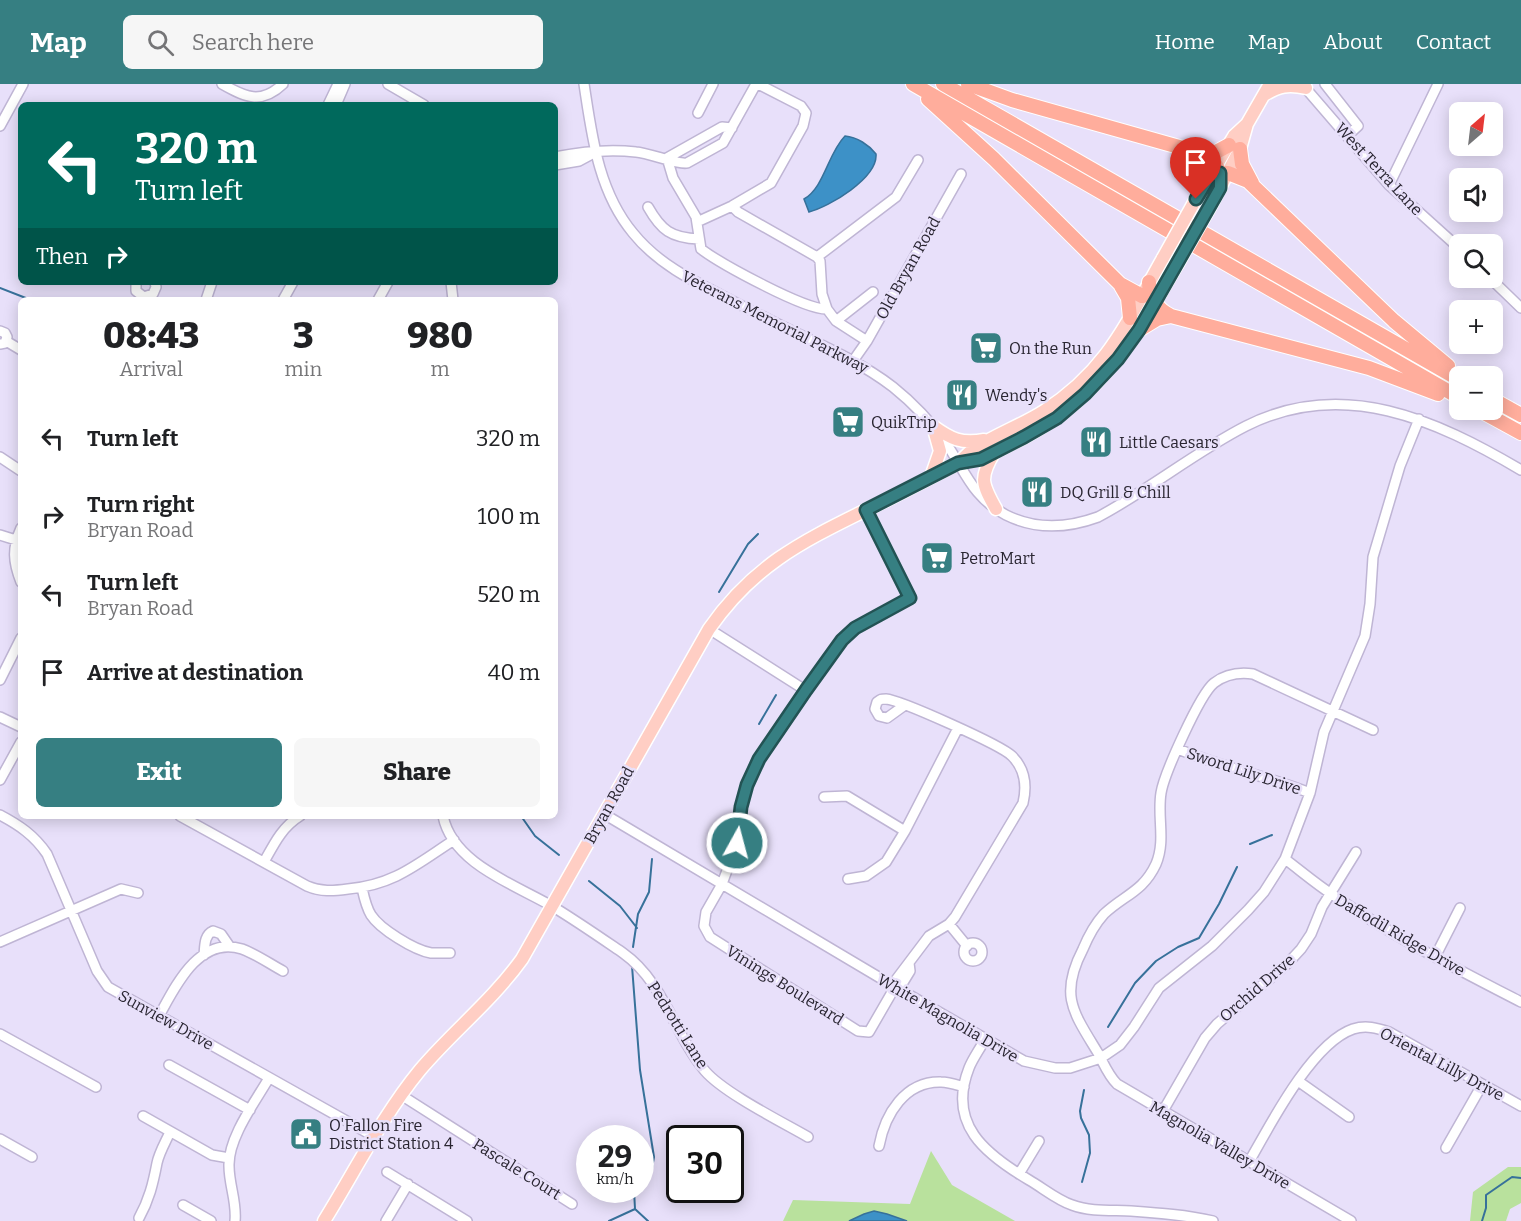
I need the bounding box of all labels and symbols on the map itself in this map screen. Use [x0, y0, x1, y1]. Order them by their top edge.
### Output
north arrow [1449, 102, 1503, 156]
street label: West Terra Lane [1331, 119, 1427, 219]
pin [1170, 137, 1221, 199]
street label: Old Bryan Road [872, 213, 944, 323]
street label: Veterans Memorial Parkway [678, 266, 872, 378]
supermarket icon: On the Run [968, 330, 1004, 366]
place label: On the Run [1009, 339, 1092, 358]
restaurant icon: Wendy's [944, 377, 980, 413]
place label: Wendy's [985, 386, 1047, 405]
supermarket icon: QuikTrip [830, 404, 866, 440]
place label: QuikTrip [871, 413, 937, 432]
restaurant icon: Little Caesars [1078, 424, 1114, 460]
place label: Little Caesars [1119, 433, 1219, 452]
restaurant icon: DQ Grill & Chill [1019, 474, 1055, 510]
place label: DQ Grill & Chill [1060, 483, 1171, 502]
supermarket icon: PetroMart [919, 540, 955, 576]
place label: PetroMart [960, 549, 1036, 568]
street label: Sword Lily Drive [1185, 744, 1303, 798]
street label: Bryan Road [580, 763, 638, 847]
position arrow [705, 811, 769, 875]
street label: Daffodil Ridge Drive [1332, 890, 1468, 980]
street label: Vinings Boulevard [723, 941, 848, 1029]
street label: Orchid Drive [1216, 950, 1298, 1026]
street label: White Magnolia Drive [874, 970, 1022, 1066]
street label: Pedrotti Lane [644, 978, 712, 1072]
street label: Sunview Drive [115, 986, 217, 1054]
street label: Oriental Lilly Drive [1377, 1023, 1507, 1105]
street label: Magnolia Valley Drive [1146, 1097, 1294, 1193]
public building icon: O'Fallon Fire District Station 4 [288, 1116, 324, 1152]
place label: O'Fallon Fire District Station 4 [329, 1116, 454, 1153]
speed limit sign: 30 [666, 1125, 744, 1203]
street label: Pascale Court [469, 1134, 565, 1204]

